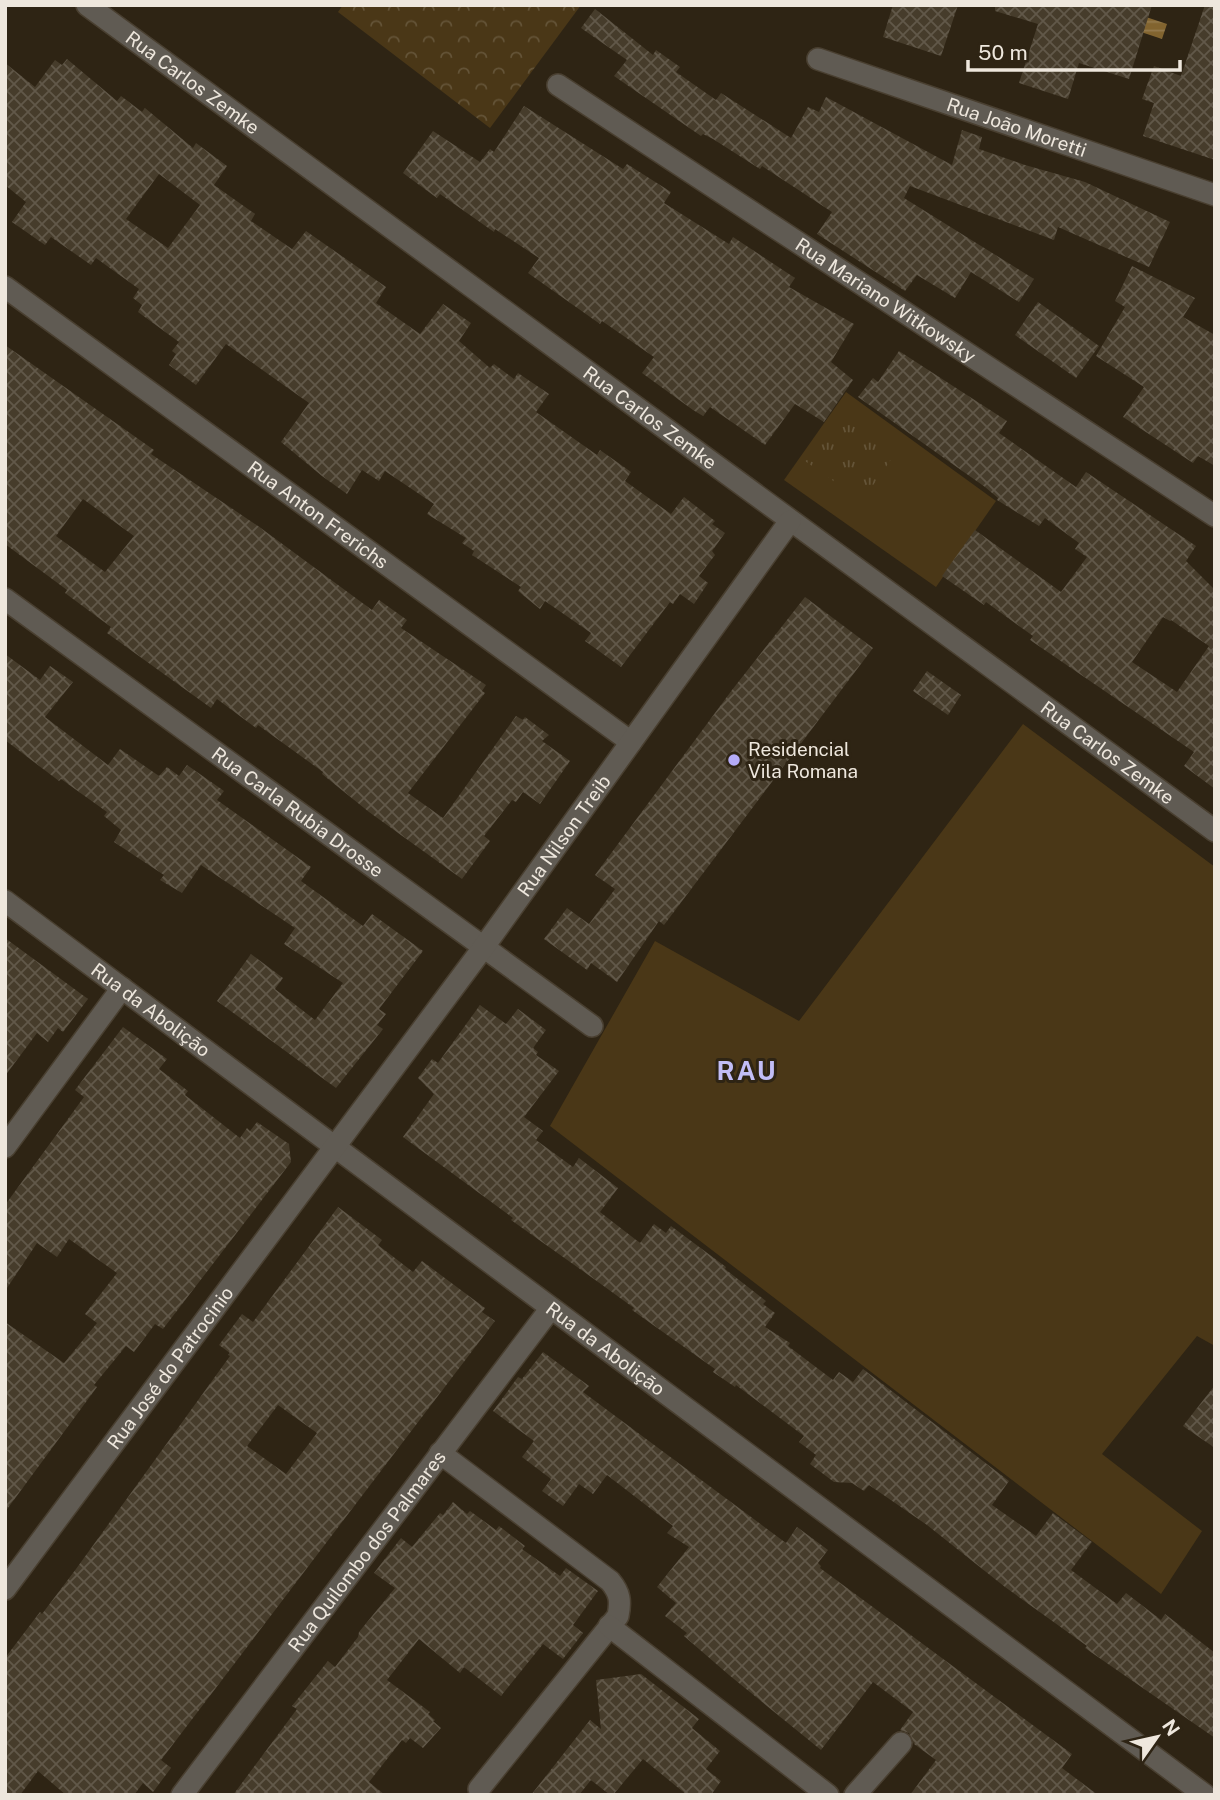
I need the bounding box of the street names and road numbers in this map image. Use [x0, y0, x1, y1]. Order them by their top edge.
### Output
street label: Rua Carlos Zemke [122, 26, 264, 139]
street label: Rua João Moretti [944, 93, 1089, 161]
street label: Rua Mariano Witkowsky [791, 233, 980, 367]
street label: Rua Carlos Zemke [579, 361, 721, 474]
street label: Rua Anton Frerichs [243, 456, 393, 573]
street label: Rua Carlos Zemke [1037, 696, 1179, 808]
street label: Rua Carla Rubia Drosse [208, 742, 388, 882]
street label: Rua Nilson Treib [513, 771, 615, 901]
street label: Rua da Abolição [87, 958, 215, 1061]
street label: Rua José do Patrocinio [102, 1282, 238, 1453]
street label: Rua da Abolição [542, 1297, 669, 1400]
street label: Rua Quilombo dos Palmares [284, 1446, 450, 1656]

